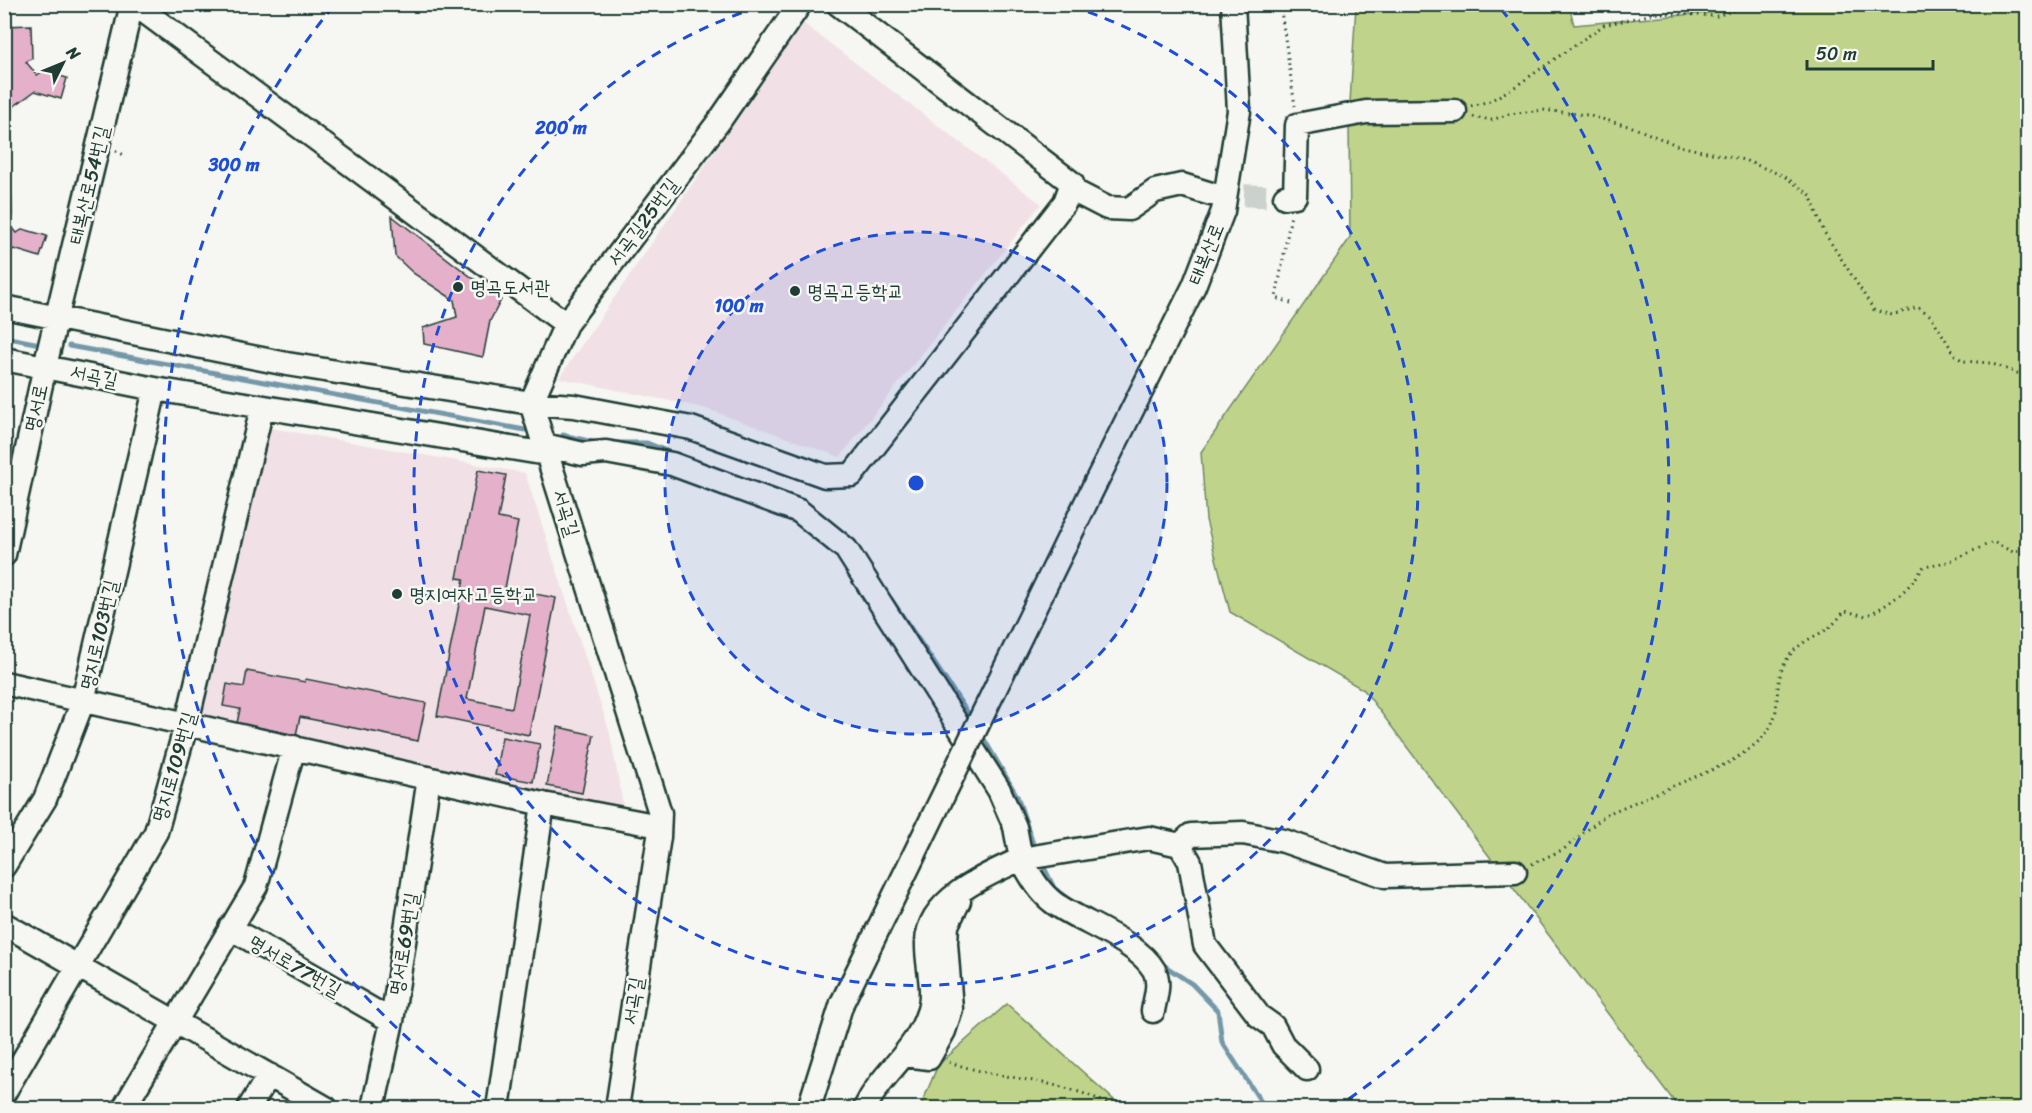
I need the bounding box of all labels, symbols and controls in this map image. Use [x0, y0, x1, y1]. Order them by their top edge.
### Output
north arrow [33, 33, 93, 93]
scale bar [1807, 33, 1933, 71]
text: N [59, 38, 89, 68]
text: 50 m [1816, 38, 1857, 70]
text: 200 m [534, 112, 587, 144]
street label: 태복산로54번길 [58, 122, 120, 248]
text: 300 m [207, 149, 260, 181]
street label: 서곡길25번길 [598, 170, 688, 274]
street label: 태복산로 [1178, 218, 1234, 290]
place label: 명곡도서관 [470, 270, 550, 305]
place label: 명곡고등학교 [807, 274, 904, 309]
marker: 명곡도서관 [451, 280, 465, 294]
marker: 명곡고등학교 [788, 284, 802, 298]
text: 100 m [715, 290, 764, 322]
street label: 서곡길 [67, 354, 121, 398]
street label: 명서로 [14, 381, 58, 435]
centre of rings [906, 473, 926, 493]
street label: 서곡길 [542, 485, 590, 541]
street label: 명지로103번길 [69, 576, 129, 694]
place label: 명지여자고등학교 [409, 577, 538, 612]
marker: 명지여자고등학교 [390, 587, 404, 601]
street label: 명지로109번길 [141, 707, 207, 827]
street label: 명서로69번길 [379, 890, 429, 998]
street label: 명서로77번길 [242, 925, 348, 1007]
street label: 서곡길 [612, 974, 654, 1028]

